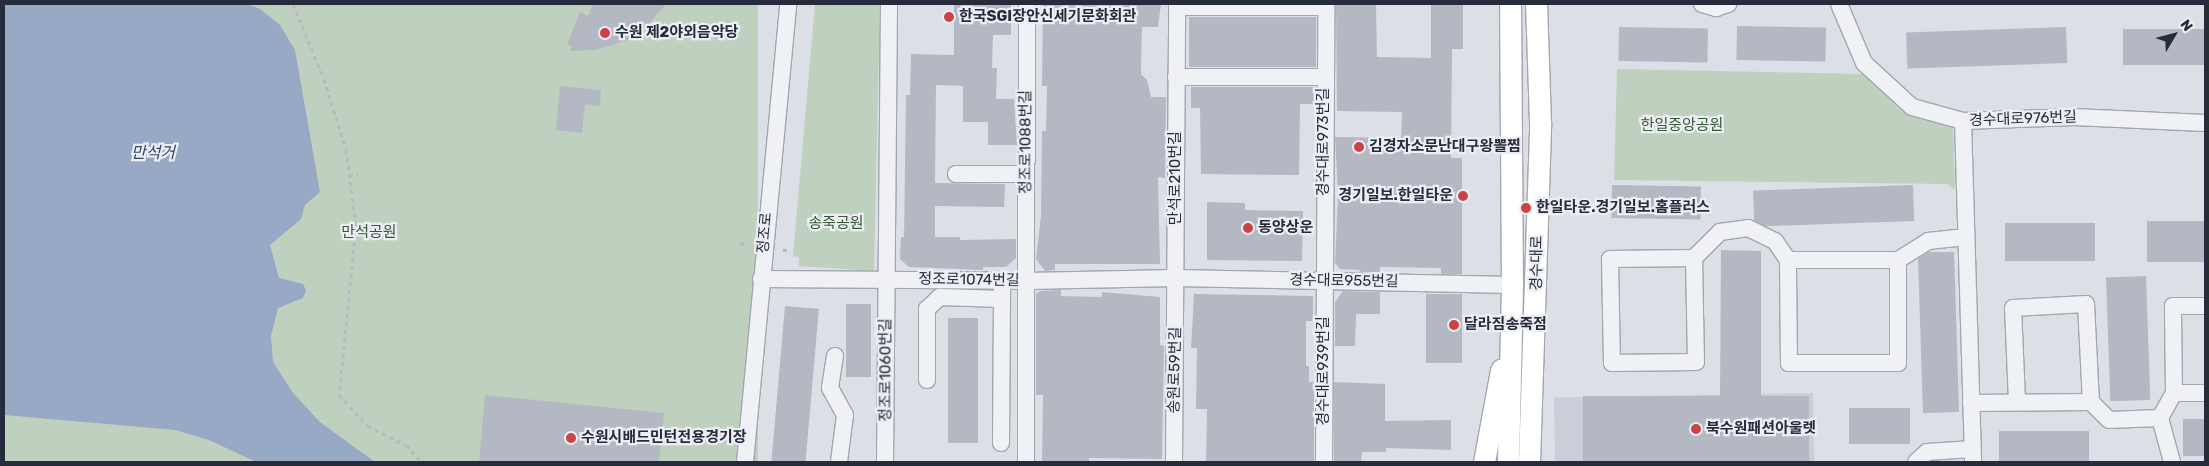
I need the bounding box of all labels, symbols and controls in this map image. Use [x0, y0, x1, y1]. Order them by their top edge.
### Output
place label: 한국SGI장안신세기문화회관 [959, 8, 1136, 26]
north arrow [2149, 10, 2199, 60]
marker: 한국SGI장안신세기문화회관 [943, 11, 955, 23]
text: N [2177, 17, 2196, 35]
place label: 수원 제2야외음악당 [615, 24, 738, 42]
marker: 수원 제2야외음악당 [599, 27, 611, 39]
street label: 경수대로973번길 [1315, 88, 1333, 196]
street label: 정조로1088번길 [1017, 90, 1035, 194]
street label: 경수대로976번길 [1969, 108, 2077, 130]
park label: 한일중앙공원 [1641, 117, 1723, 135]
street label: 만석로210번길 [1167, 131, 1185, 225]
place label: 김경자소문난대구왕뽈찜 [1369, 138, 1521, 156]
marker: 김경자소문난대구왕뽈찜 [1353, 141, 1365, 153]
water label: 만석거 [131, 143, 175, 163]
place label: 경기일보.한일타운 [1338, 187, 1453, 205]
marker: 경기일보.한일타운 [1457, 190, 1469, 202]
place label: 한일타운.경기일보.홈플러스 [1536, 199, 1710, 217]
marker: 한일타운.경기일보.홈플러스 [1520, 202, 1532, 214]
street label: 정조로 [754, 212, 776, 254]
park label: 송죽공원 [808, 215, 864, 233]
place label: 동양상운 [1258, 219, 1313, 237]
marker: 동양상운 [1242, 222, 1254, 234]
park label: 만석공원 [341, 224, 397, 242]
street label: 경수대로 [1528, 235, 1546, 291]
street label: 정조로1074번길 [918, 270, 1020, 290]
street label: 경수대로955번길 [1289, 271, 1399, 291]
street label: 경수대로939번길 [1315, 316, 1333, 426]
place label: 달라짐송죽점 [1464, 316, 1547, 334]
street label: 정조로1060번길 [877, 318, 895, 422]
marker: 달라짐송죽점 [1448, 319, 1460, 331]
street label: 송원로59번길 [1165, 326, 1185, 414]
place label: 북수원패션아울렛 [1706, 420, 1816, 438]
marker: 북수원패션아울렛 [1690, 423, 1702, 435]
place label: 수원시배드민턴전용경기장 [581, 429, 747, 447]
marker: 수원시배드민턴전용경기장 [565, 432, 577, 444]

